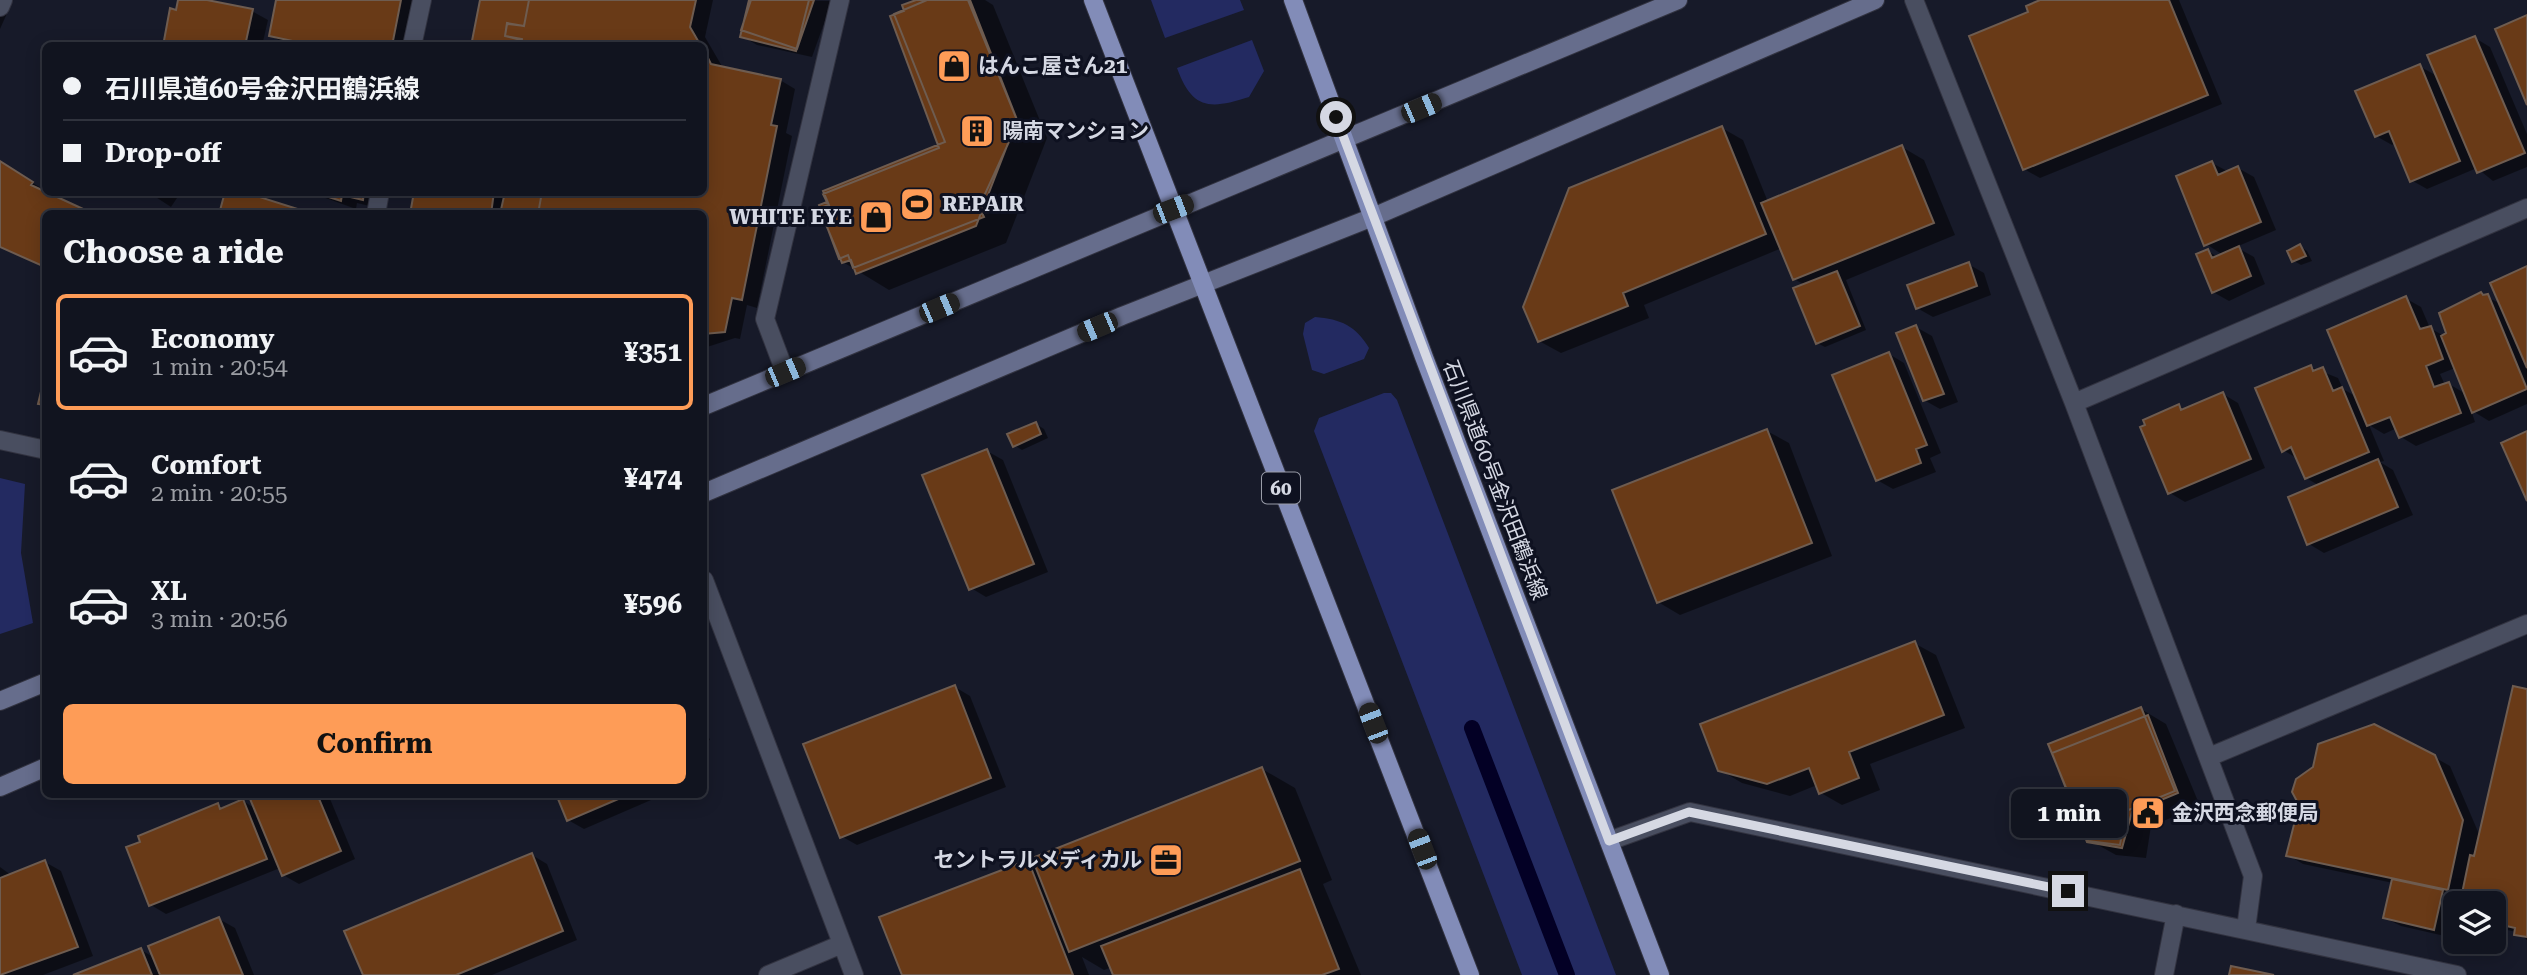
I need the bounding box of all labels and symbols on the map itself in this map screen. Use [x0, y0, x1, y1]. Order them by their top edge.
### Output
shop icon: はんこ屋さん21 [935, 47, 973, 85]
place label: はんこ屋さん21 [978, 54, 1128, 78]
car [1398, 90, 1445, 126]
route start [1320, 101, 1352, 133]
building icon: 陽南マンション [958, 112, 996, 150]
place label: 陽南マンション [1002, 119, 1149, 143]
sports icon: REPAIR [898, 185, 936, 223]
place label: REPAIR [942, 192, 1024, 216]
car [1150, 192, 1197, 226]
shop icon: WHITE EYE [857, 198, 895, 236]
place label: WHITE EYE [729, 205, 852, 229]
car [916, 290, 963, 326]
car [1074, 309, 1121, 345]
car [762, 354, 809, 390]
street label: 石川県道60号金沢田鶴浜線 [1438, 357, 1552, 603]
road number: 60 [1262, 472, 1300, 503]
car [1356, 700, 1391, 746]
callout: 1 min [2010, 790, 2126, 838]
public building icon: 金沢西念郵便局 [2129, 794, 2167, 832]
place label: 金沢西念郵便局 [2172, 801, 2319, 825]
car [1405, 826, 1440, 872]
office icon: セントラルメディカル [1147, 841, 1185, 879]
place label: セントラルメディカル [933, 848, 1142, 872]
route end [2052, 875, 2084, 907]

